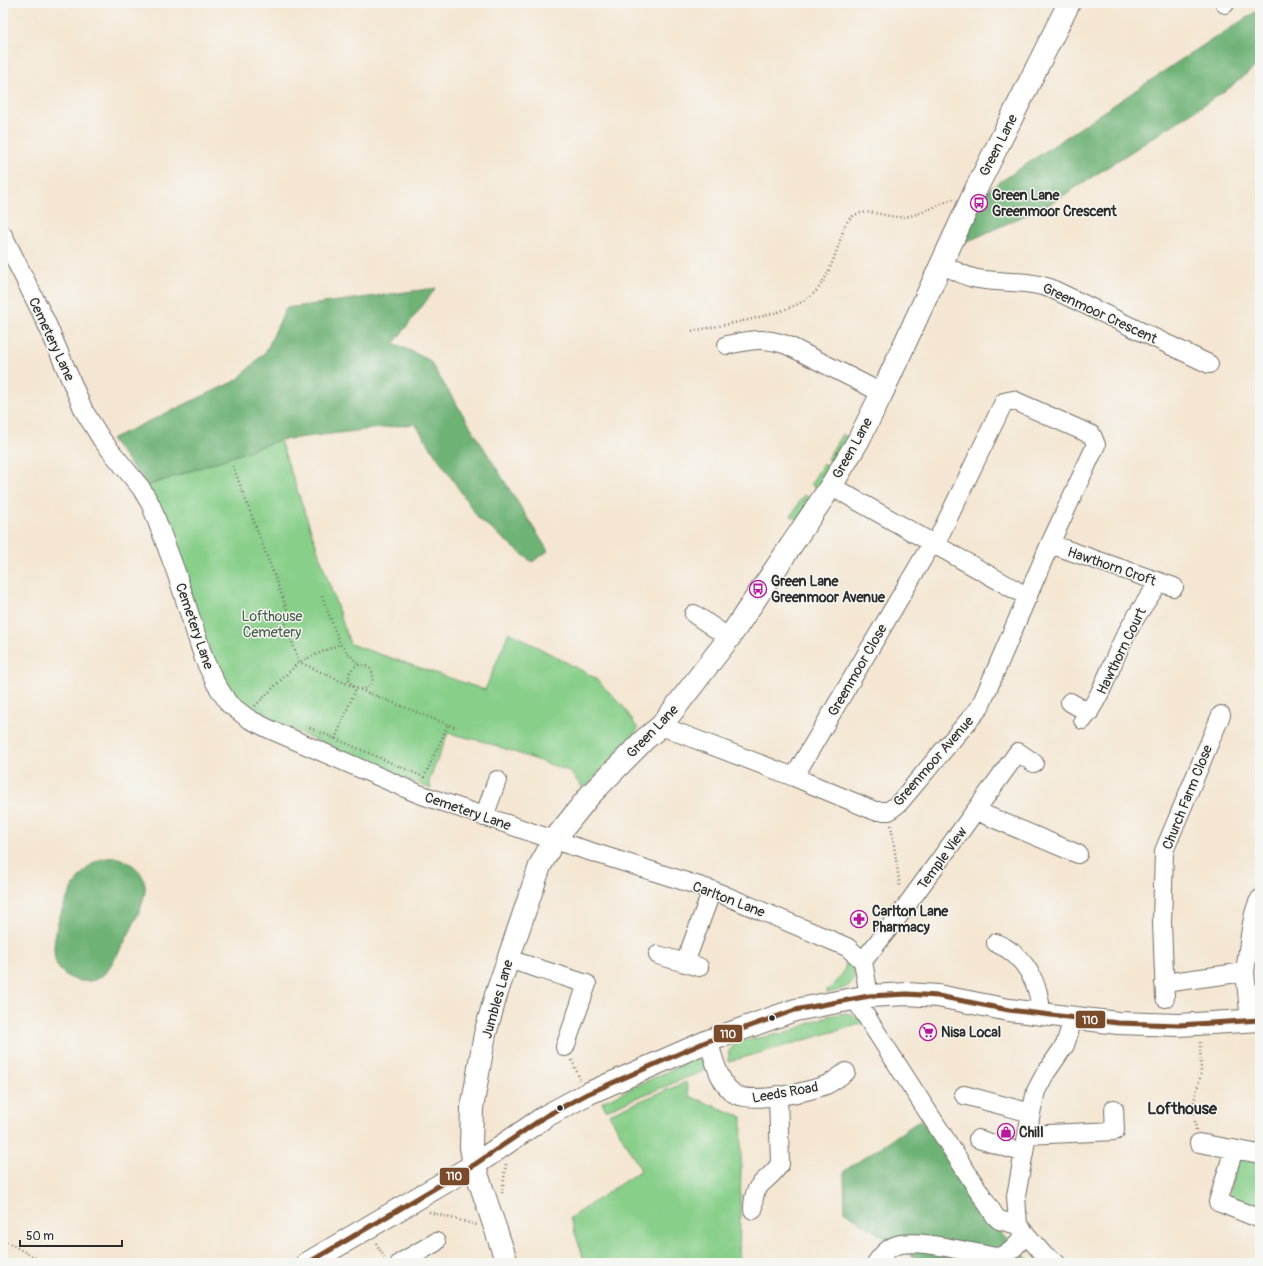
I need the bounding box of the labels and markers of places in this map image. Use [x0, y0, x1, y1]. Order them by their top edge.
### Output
place label: Green Lane Greenmoor Crescent [992, 187, 1117, 220]
bus stop icon: Green Lane Greenmoor Crescent [969, 193, 989, 213]
place label: Green Lane Greenmoor Avenue [771, 573, 886, 606]
bus stop icon: Green Lane Greenmoor Avenue [748, 579, 768, 599]
place label: Carlton Lane Pharmacy [872, 903, 949, 936]
pharmacy icon: Carlton Lane Pharmacy [849, 909, 869, 929]
unlabelled marker [767, 1013, 777, 1023]
supermarket icon: Nisa Local [918, 1022, 938, 1042]
place label: Nisa Local [941, 1024, 1001, 1041]
unlabelled marker [555, 1103, 565, 1113]
shop icon: Chill [996, 1122, 1016, 1142]
place label: Chill [1019, 1124, 1044, 1141]

